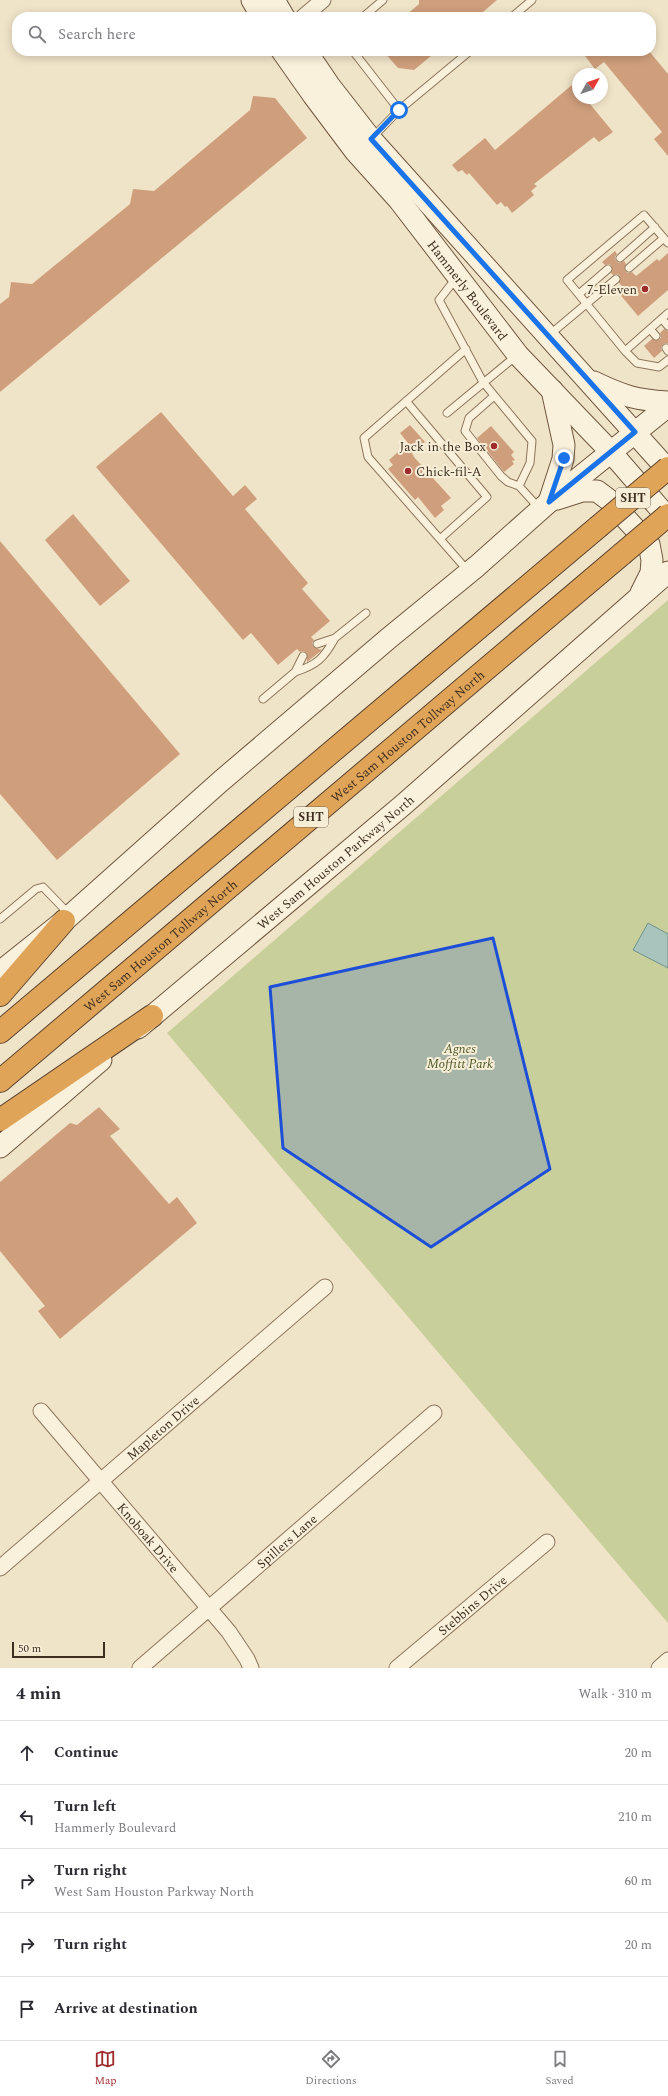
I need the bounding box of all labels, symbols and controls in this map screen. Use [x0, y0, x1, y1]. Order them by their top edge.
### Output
search box [12, 12, 656, 56]
icon: search [26, 23, 48, 45]
text: Search here [58, 23, 136, 46]
north arrow [572, 68, 608, 104]
route start [390, 101, 408, 119]
street label: Hammerly Boulevard [422, 236, 512, 345]
place label: 7-Eleven [587, 280, 637, 300]
marker: 7-Eleven [640, 284, 650, 294]
place label: Jack in the Box [400, 437, 487, 457]
marker: Jack in the Box [489, 441, 499, 451]
route end [555, 449, 573, 467]
place label: Chick-fil-A [416, 462, 482, 482]
marker: Chick-fil-A [403, 466, 413, 476]
road number: SHT [616, 488, 650, 508]
street label: West Sam Houston Tollway North [327, 665, 490, 808]
street label: West Sam Houston Parkway North [253, 790, 419, 935]
road number: SHT [294, 807, 328, 827]
street label: West Sam Houston Tollway North [80, 875, 242, 1017]
park label: Agnes Moffitt Park [427, 1039, 493, 1074]
street label: Mapleton Drive [122, 1391, 204, 1465]
street label: Knoboak Drive [112, 1498, 184, 1578]
street label: Spillers Lane [252, 1510, 322, 1574]
street label: Stebbins Drive [434, 1571, 512, 1641]
scale bar [12, 1640, 105, 1659]
text: 50 m [18, 1640, 41, 1657]
text: 4 min [16, 1681, 61, 1707]
text: Walk · 310 m [578, 1684, 652, 1704]
text: Continue [54, 1741, 119, 1764]
icon: ahead [16, 1742, 38, 1764]
text: 20 m [625, 1743, 652, 1763]
text: Turn left [54, 1795, 116, 1818]
icon: left [16, 1806, 38, 1828]
text: 210 m [618, 1807, 652, 1827]
text: Hammerly Boulevard [54, 1818, 176, 1838]
text: Turn right [54, 1859, 127, 1882]
icon: right [16, 1870, 38, 1892]
text: 60 m [625, 1871, 652, 1891]
text: West Sam Houston Parkway North [54, 1882, 254, 1902]
text: Turn right [54, 1933, 127, 1956]
icon: right [16, 1934, 38, 1956]
text: 20 m [625, 1935, 652, 1955]
text: Arrive at destination [54, 1997, 198, 2020]
icon: arrive [16, 1998, 38, 2020]
tab: Map [94, 2048, 117, 2089]
tab: Directions [305, 2048, 357, 2089]
tab: Saved [545, 2048, 574, 2089]

